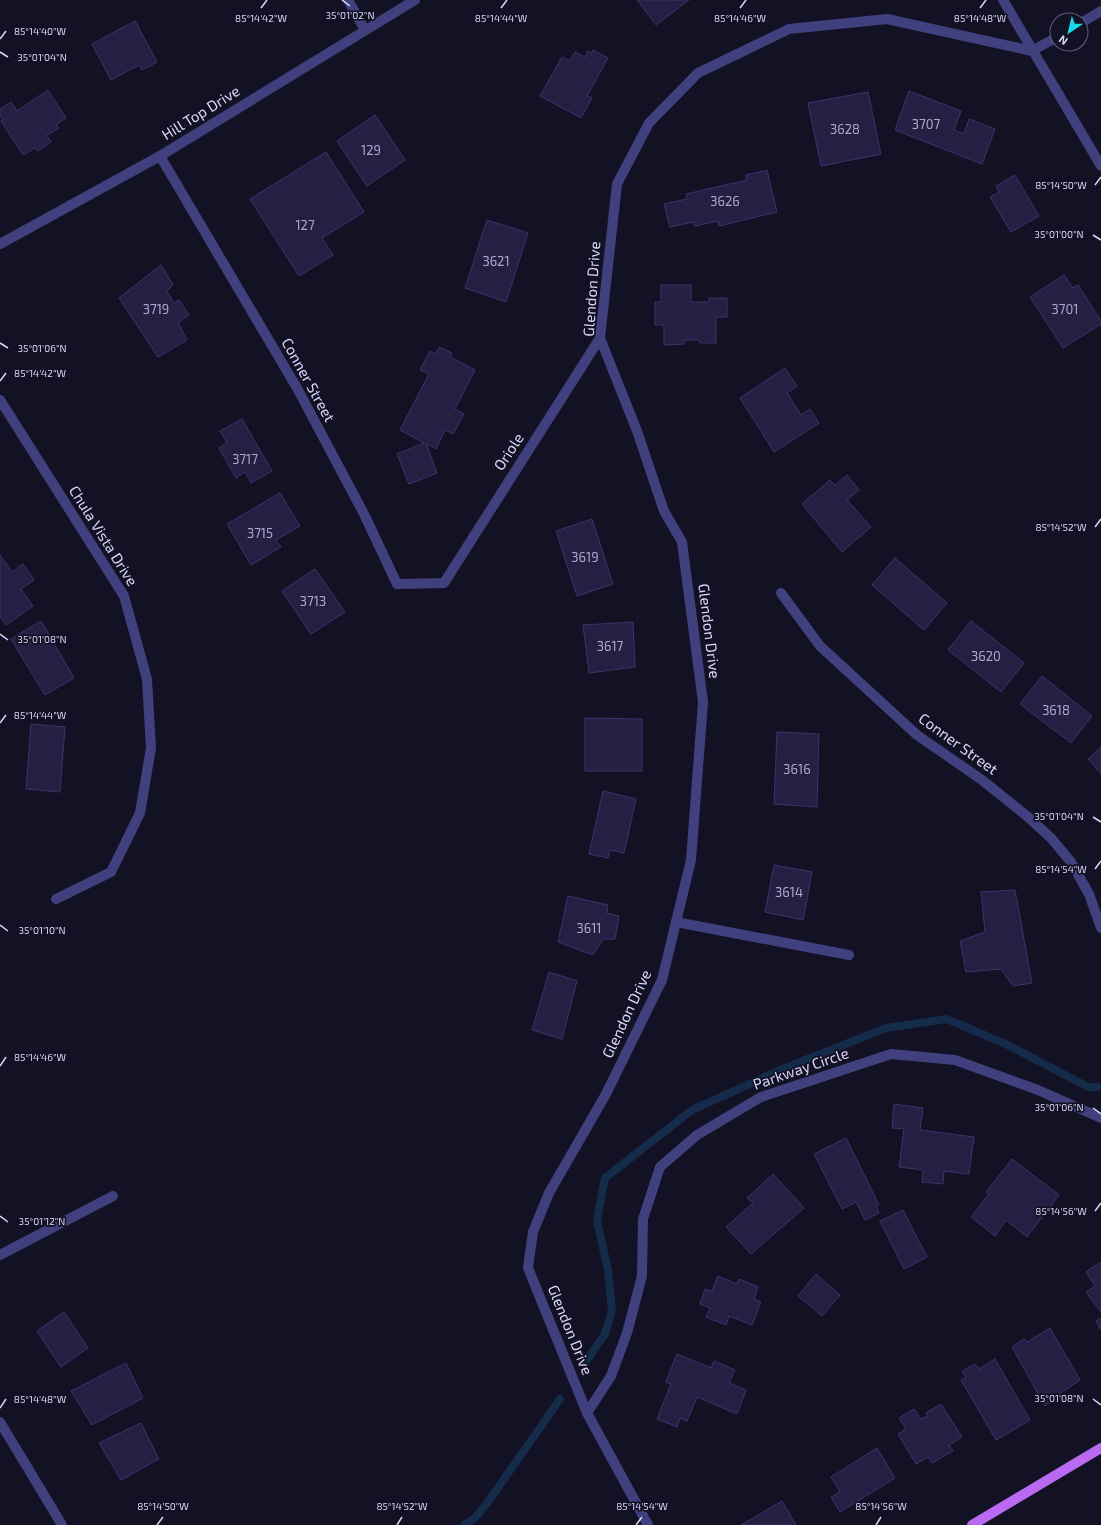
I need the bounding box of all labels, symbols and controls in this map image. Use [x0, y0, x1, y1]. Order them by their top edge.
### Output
text: 35°01'02"N [326, 9, 374, 21]
text: 85°14'42"W [235, 12, 287, 24]
text: 85°14'44"W [475, 12, 528, 24]
text: 85°14'46"W [714, 12, 766, 24]
text: 85°14'48"W [954, 12, 1007, 24]
north arrow [1049, 12, 1089, 52]
text: 85°14'40"W [14, 25, 67, 37]
text: N [1056, 33, 1070, 48]
text: 35°01'04"N [17, 51, 67, 63]
street label: Hill Top Drive [158, 81, 243, 143]
house number: 3707 [912, 116, 941, 132]
house number: 3628 [830, 121, 860, 137]
house number: 129 [361, 142, 381, 158]
text: 85°14'50"W [1035, 179, 1087, 191]
house number: 3626 [710, 193, 740, 209]
house number: 127 [295, 217, 315, 233]
text: 35°01'00"N [1034, 228, 1084, 240]
street label: Glendon Drive [579, 241, 603, 337]
house number: 3621 [482, 253, 510, 269]
house number: 3719 [143, 301, 169, 317]
house number: 3701 [1052, 301, 1078, 317]
street label: Conner Street [278, 334, 339, 425]
text: 35°01'06"N [18, 342, 66, 354]
text: 85°14'42"W [14, 367, 66, 379]
street label: Oriole [490, 429, 527, 473]
house number: 3717 [232, 451, 258, 467]
street label: Chula Vista Drive [66, 482, 142, 589]
text: 85°14'52"W [1035, 521, 1087, 533]
house number: 3715 [247, 525, 273, 541]
house number: 3619 [571, 549, 599, 565]
street label: Glendon Drive [695, 582, 725, 679]
house number: 3713 [300, 593, 326, 609]
text: 35°01'08"N [17, 633, 67, 645]
house number: 3617 [597, 638, 624, 654]
house number: 3620 [971, 648, 1001, 664]
house number: 3618 [1042, 702, 1070, 718]
street label: Conner Street [916, 708, 1002, 778]
text: 85°14'44"W [14, 709, 67, 721]
house number: 3616 [783, 761, 811, 777]
text: 35°01'04"N [1034, 810, 1084, 822]
text: 85°14'54"W [1035, 863, 1087, 875]
house number: 3614 [775, 884, 803, 900]
house number: 3611 [576, 920, 602, 936]
text: 35°01'10"N [18, 924, 66, 936]
street label: Glendon Drive [598, 967, 654, 1061]
street label: Parkway Circle [750, 1043, 851, 1093]
text: 85°14'46"W [14, 1051, 66, 1063]
text: 35°01'06"N [1035, 1101, 1083, 1113]
text: 85°14'56"W [1035, 1205, 1087, 1217]
text: 35°01'12"N [19, 1215, 65, 1227]
street label: Glendon Drive [545, 1282, 597, 1377]
text: 35°01'08"N [1034, 1392, 1084, 1404]
text: 85°14'48"W [14, 1393, 67, 1405]
text: 85°14'50"W [137, 1500, 189, 1512]
text: 85°14'52"W [376, 1500, 428, 1512]
text: 85°14'54"W [616, 1500, 668, 1512]
text: 85°14'56"W [855, 1500, 907, 1512]

